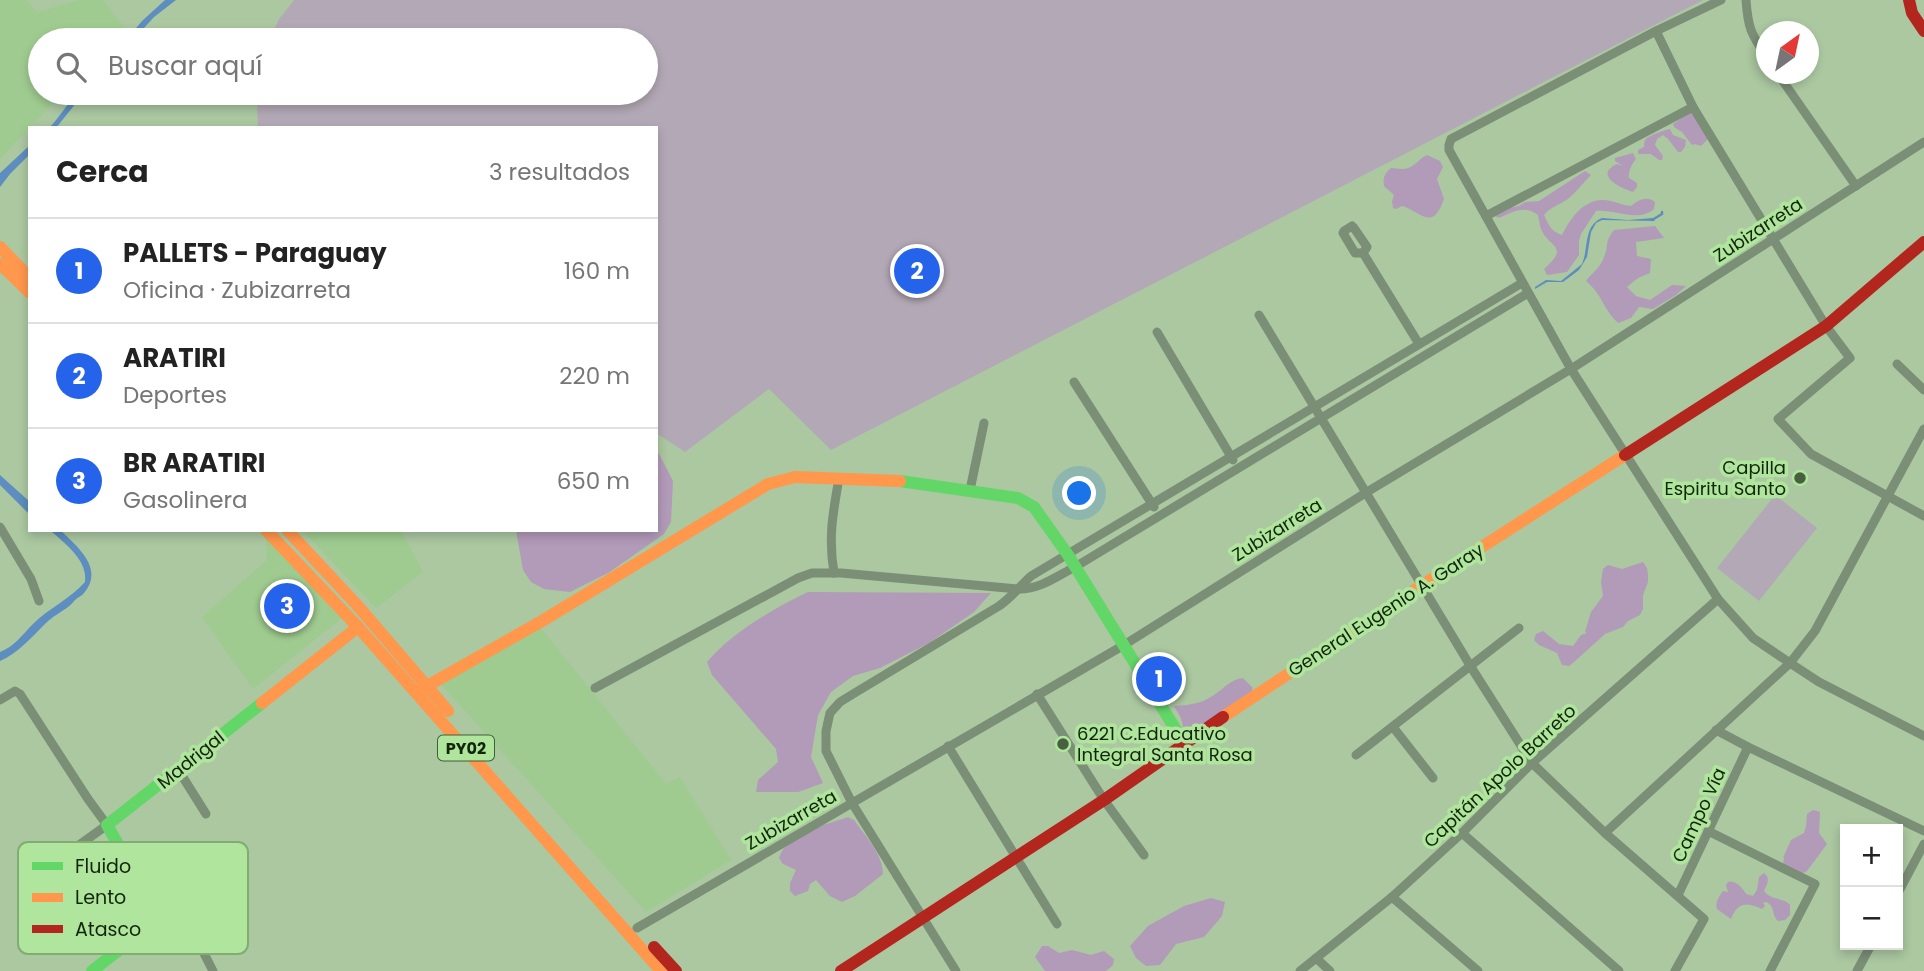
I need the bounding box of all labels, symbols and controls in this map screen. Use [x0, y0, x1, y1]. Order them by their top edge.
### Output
north arrow [1756, 21, 1819, 84]
search box [28, 28, 658, 105]
icon: search [52, 48, 90, 86]
text: Buscar aquí [108, 48, 262, 84]
text: Cerca [56, 150, 149, 193]
text: 3 resultados [489, 156, 630, 188]
street label: Zubizarreta [1708, 191, 1807, 268]
text: PALLETS - Paraguay [123, 235, 387, 271]
pin: 2 [894, 245, 940, 297]
text: 1 [75, 255, 83, 287]
text: 160 m [564, 255, 630, 287]
text: Oficina · Zubizarreta [123, 274, 351, 306]
text: ARATIRI [123, 340, 226, 376]
text: 2 [72, 360, 86, 392]
text: 220 m [559, 360, 630, 392]
text: Deportes [123, 379, 227, 411]
text: BR ARATIRI [123, 445, 266, 481]
place label: Capilla Espiritu Santo [1664, 455, 1786, 501]
text: 3 [72, 465, 86, 497]
text: 650 m [557, 465, 630, 497]
marker: Capilla Espiritu Santo [1792, 470, 1808, 486]
your location [1062, 476, 1096, 510]
text: Gasolinera [123, 484, 248, 516]
street label: Zubizarreta [1227, 492, 1326, 567]
street label: General Eugenio A. Garay [1283, 537, 1488, 682]
pin: 3 [264, 580, 310, 632]
pin: 1 [1136, 653, 1182, 705]
street label: Capitán Apolo Barreto [1418, 698, 1581, 853]
place label: 6221 C.Educativo Integral Santa Rosa [1077, 721, 1253, 767]
street label: Madrigal [152, 725, 230, 794]
road number: PY02 [438, 736, 494, 761]
marker: 6221 C.Educativo Integral Santa Rosa [1055, 736, 1071, 752]
street label: Campo Vía [1666, 763, 1731, 866]
street label: Zubizarreta [741, 783, 841, 856]
map controls [1840, 824, 1903, 950]
button: + [1840, 824, 1903, 887]
legend [18, 842, 248, 954]
text: Fluido [75, 853, 131, 880]
text: Lento [75, 884, 126, 911]
button: − [1840, 887, 1903, 950]
text: Atasco [75, 916, 141, 943]

